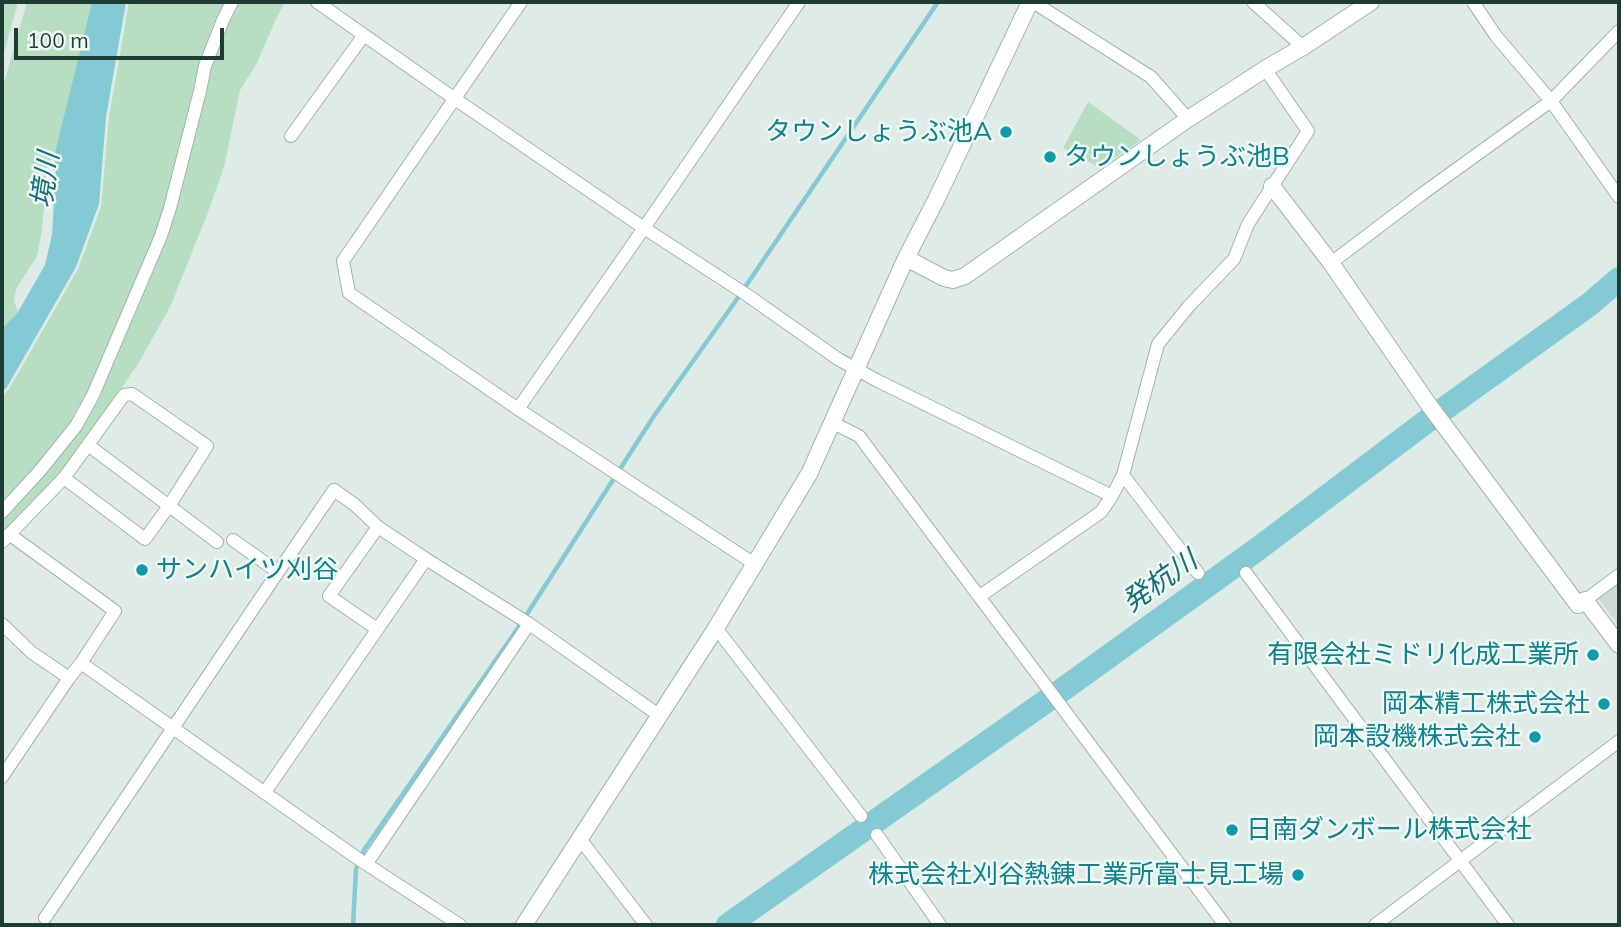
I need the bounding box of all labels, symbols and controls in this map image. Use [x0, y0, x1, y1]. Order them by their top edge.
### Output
scale bar [18, 14, 228, 58]
text: 100 m [27, 27, 89, 53]
place label: タウンしょうぶ池A [765, 116, 992, 148]
marker: タウンしょうぶ池A [998, 124, 1014, 140]
place label: タウンしょうぶ池B [1064, 141, 1290, 173]
marker: タウンしょうぶ池B [1042, 149, 1058, 165]
water label: 境川 [25, 150, 67, 210]
water label: 発杭川 [1116, 544, 1204, 620]
place label: サンハイツ刈谷 [156, 554, 338, 586]
marker: サンハイツ刈谷 [134, 562, 150, 578]
place label: 有限会社ミドリ化成工業所 [1267, 639, 1579, 671]
marker: 有限会社ミドリ化成工業所 [1585, 647, 1601, 663]
place label: 岡本精工株式会社 [1382, 688, 1590, 720]
marker: 岡本精工株式会社 [1596, 696, 1612, 712]
place label: 岡本設機株式会社 [1313, 721, 1521, 753]
marker: 岡本設機株式会社 [1527, 729, 1543, 745]
place label: 日南ダンボール株式会社 [1246, 814, 1532, 846]
marker: 日南ダンボール株式会社 [1224, 822, 1240, 838]
place label: 株式会社刈谷熱錬工業所富士見工場 [868, 859, 1284, 891]
marker: 株式会社刈谷熱錬工業所富士見工場 [1290, 867, 1306, 883]

